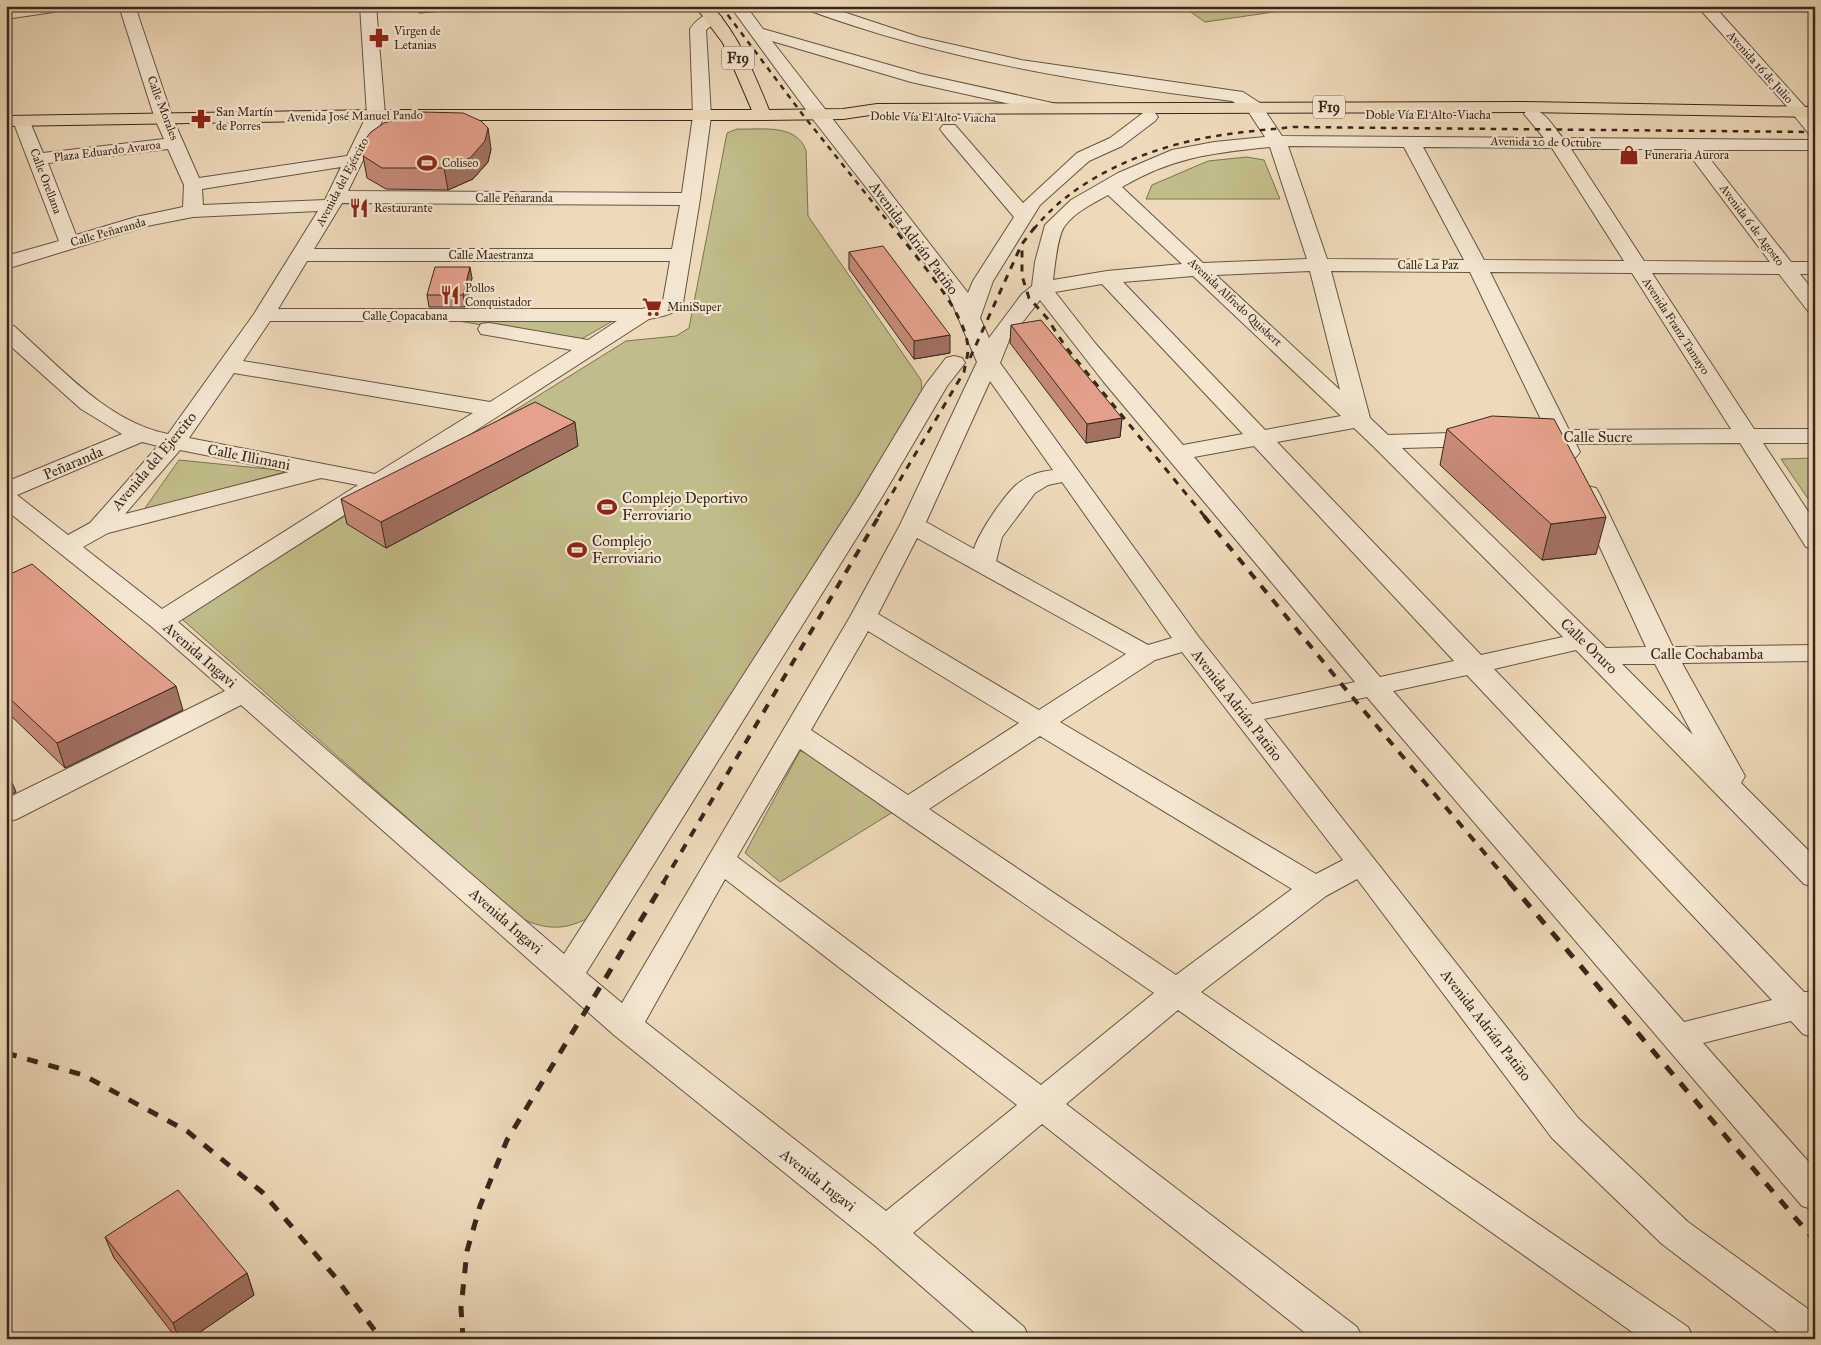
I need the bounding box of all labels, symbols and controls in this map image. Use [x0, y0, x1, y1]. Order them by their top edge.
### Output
place label: Virgen de Letanias [393, 24, 441, 52]
pharmacy icon: Virgen de Letanias [368, 27, 390, 49]
street label: Avenida 16 de Julio [1723, 27, 1796, 107]
road number: F19 [722, 46, 754, 70]
street label: Calle Morales [144, 74, 182, 142]
road number: F19 [1313, 95, 1345, 118]
place label: San Martín de Porres [216, 105, 274, 133]
pharmacy icon: San Martín de Porres [190, 108, 212, 130]
street label: Avenida José Manuel Pando [286, 108, 423, 125]
street label: Doble Vía El Alto-Viacha [1365, 108, 1492, 122]
street label: Doble Vía El Alto-Viacha [870, 109, 997, 125]
street label: Avenida 20 de Octubre [1490, 134, 1601, 150]
street label: Avenida del Ejército [312, 135, 371, 229]
street label: Plaza Eduardo Avaroa [53, 137, 162, 165]
shop icon: Funeraria Aurora [1618, 144, 1640, 166]
street label: Calle Orellana [27, 146, 65, 217]
place label: Funeraria Aurora [1644, 148, 1730, 162]
sports icon: Coliseo [416, 152, 438, 174]
place label: Coliseo [442, 156, 478, 170]
street label: Avenida Adrián Patiño [865, 177, 963, 298]
street label: Avenida 6 de Agosto [1715, 181, 1787, 269]
street label: Calle Peñaranda [475, 191, 554, 205]
restaurant icon: Restaurante [348, 197, 370, 219]
place label: Restaurante [374, 201, 433, 215]
street label: Calle Peñaranda [69, 214, 148, 249]
street label: Calle Maestranza [448, 248, 534, 262]
street label: Avenida Alfredo Quisbert [1184, 254, 1285, 350]
street label: Calle La Paz [1397, 258, 1459, 272]
street label: Avenida Franz Tamayo [1639, 274, 1713, 377]
place label: Pollos Conquistador [465, 281, 532, 310]
restaurant icon: Pollos Conquistador [439, 284, 461, 306]
supermarket icon: MiniSuper [641, 296, 663, 318]
place label: MiniSuper [667, 300, 722, 314]
street label: Calle Copacabana [362, 309, 449, 323]
street label: Avenida del Ejercito [107, 408, 201, 515]
street label: Calle Sucre [1564, 428, 1632, 446]
street label: Calle Illimani [206, 440, 292, 474]
street label: Peñaranda [41, 442, 106, 484]
place label: Complejo Deportivo Ferroviario [622, 489, 748, 524]
sports icon: Complejo Deportivo Ferroviario [596, 496, 618, 518]
place label: Complejo Ferroviario [592, 532, 662, 567]
sports icon: Complejo Ferroviario [566, 539, 588, 561]
street label: Calle Oruro [1557, 614, 1622, 678]
street label: Avenida Ingavi [159, 618, 240, 692]
street label: Avenida Adrián Patiño [1187, 645, 1286, 765]
street label: Calle Cochabamba [1651, 645, 1764, 663]
street label: Avenida Ingavi [465, 884, 546, 958]
street label: Avenida Adrián Patiño [1436, 965, 1535, 1085]
street label: Avenida Ingavi [776, 1144, 859, 1215]

